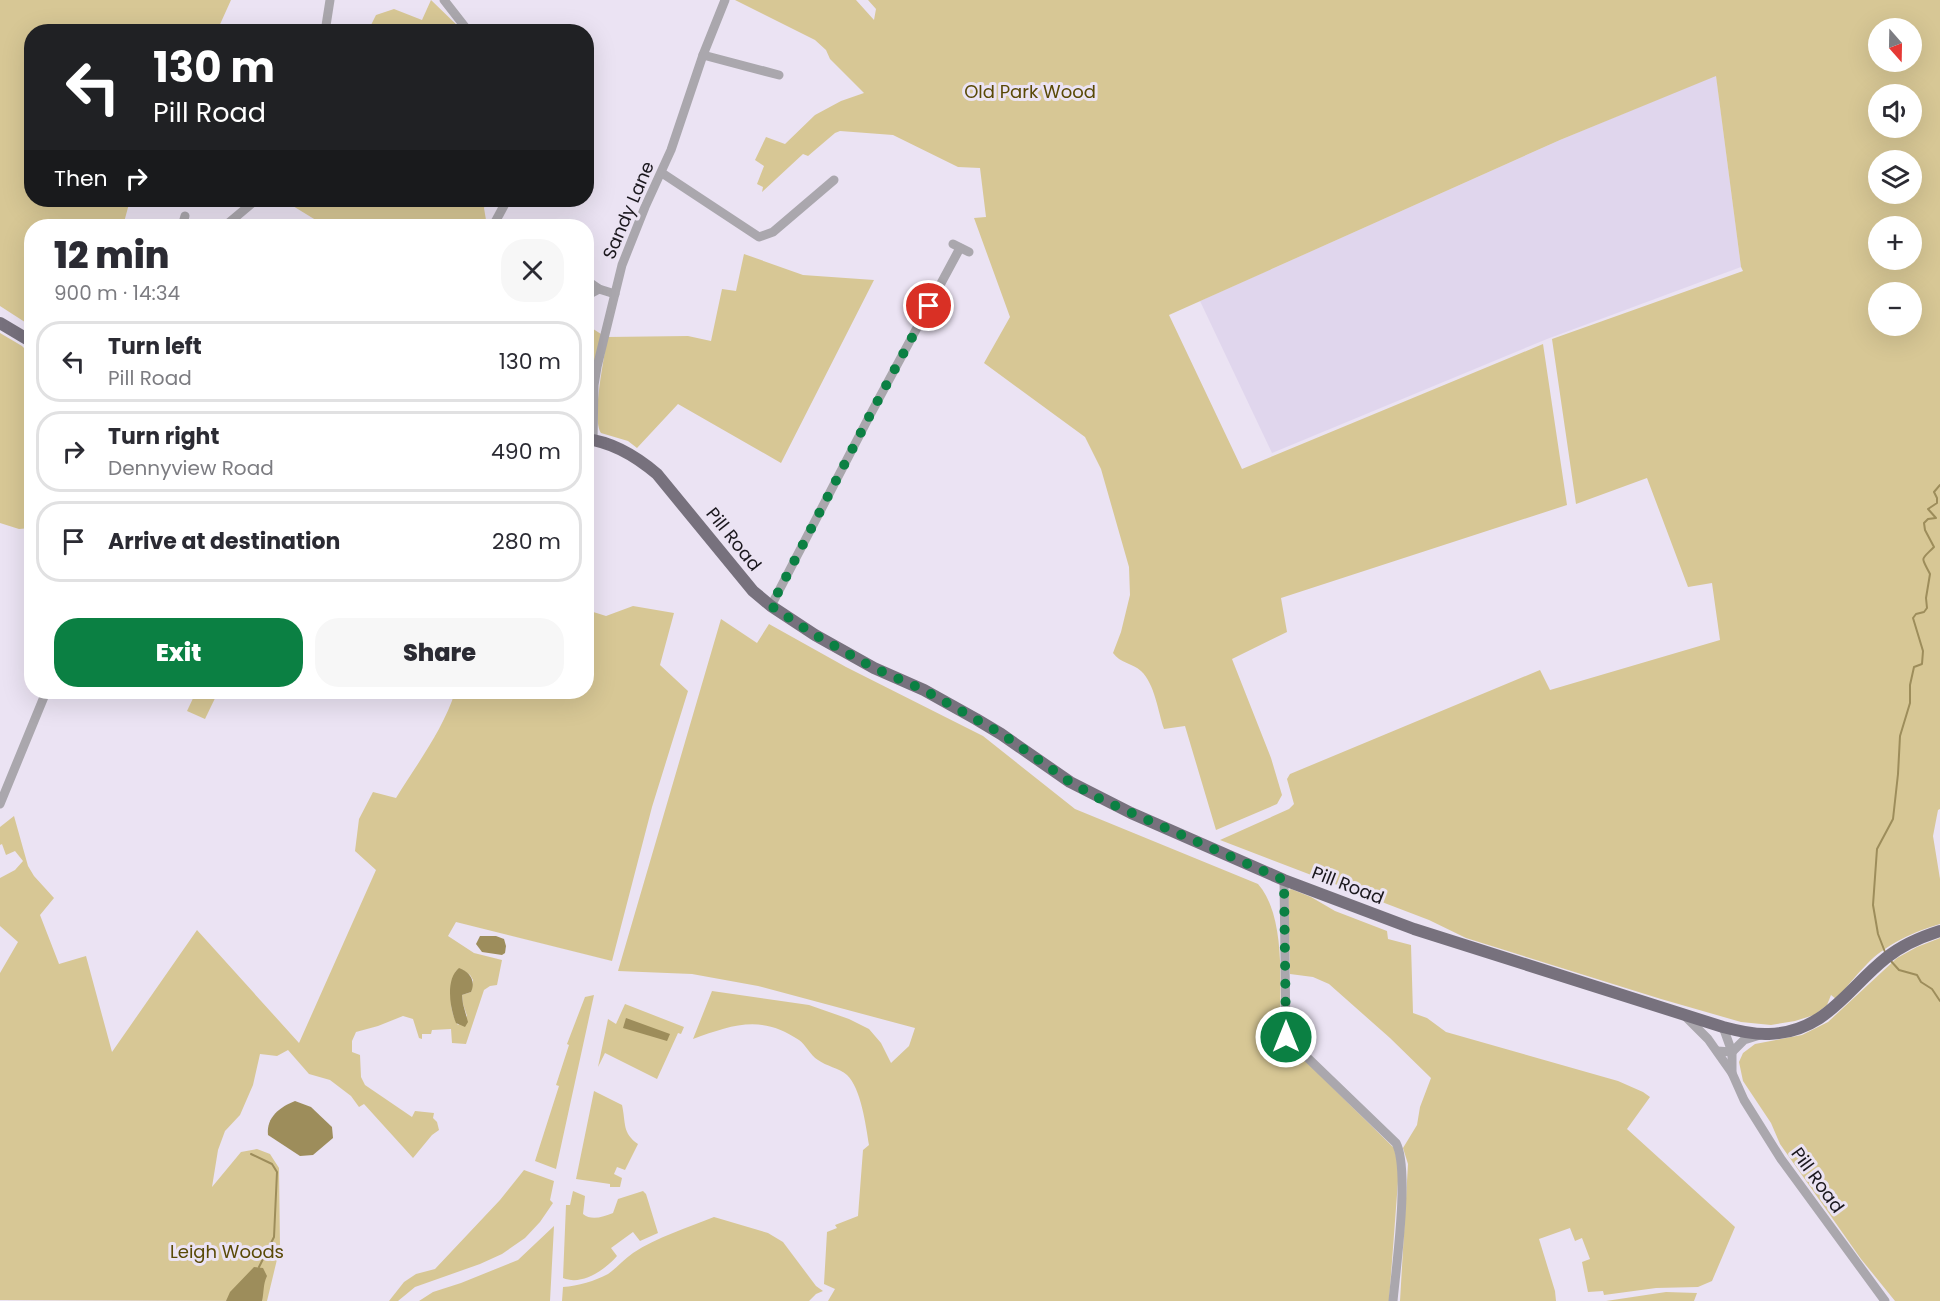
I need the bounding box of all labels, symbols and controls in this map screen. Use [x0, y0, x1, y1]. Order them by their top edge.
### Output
north arrow [1868, 18, 1922, 72]
map controls [1868, 18, 1922, 336]
text: 130 m [153, 38, 275, 97]
icon: left [54, 48, 132, 126]
park label: Old Park Wood [964, 79, 1096, 104]
button: sound [1868, 84, 1922, 138]
text: Pill Road [153, 94, 266, 131]
button: layers [1868, 150, 1922, 204]
street label: Sandy Lane [596, 157, 660, 263]
icon: right [120, 162, 153, 195]
text: Then [54, 163, 108, 194]
button: + [1868, 216, 1922, 270]
text: 12 min [54, 230, 170, 281]
button: close [501, 239, 564, 302]
text: 900 m · 14:34 [54, 279, 180, 307]
pin [903, 280, 954, 331]
button: − [1868, 282, 1922, 336]
icon: arrive [912, 289, 945, 322]
text: Turn left [108, 331, 202, 362]
icon: left [57, 345, 90, 378]
text: 130 m [499, 346, 561, 377]
text: Pill Road [108, 364, 192, 392]
text: Turn right [108, 421, 219, 452]
icon: right [57, 435, 90, 468]
text: 490 m [491, 436, 561, 467]
text: Dennyview Road [108, 454, 274, 482]
street label: Pill Road [701, 502, 767, 576]
icon: arrive [57, 525, 90, 558]
text: Arrive at destination [108, 526, 340, 557]
text: 280 m [492, 526, 561, 557]
button: Exit [54, 618, 303, 687]
button: Share [315, 618, 564, 687]
street label: Pill Road [1308, 860, 1388, 910]
position arrow [1254, 1005, 1318, 1069]
street label: Pill Road [1786, 1142, 1850, 1218]
park label: Leigh Woods [170, 1239, 284, 1264]

